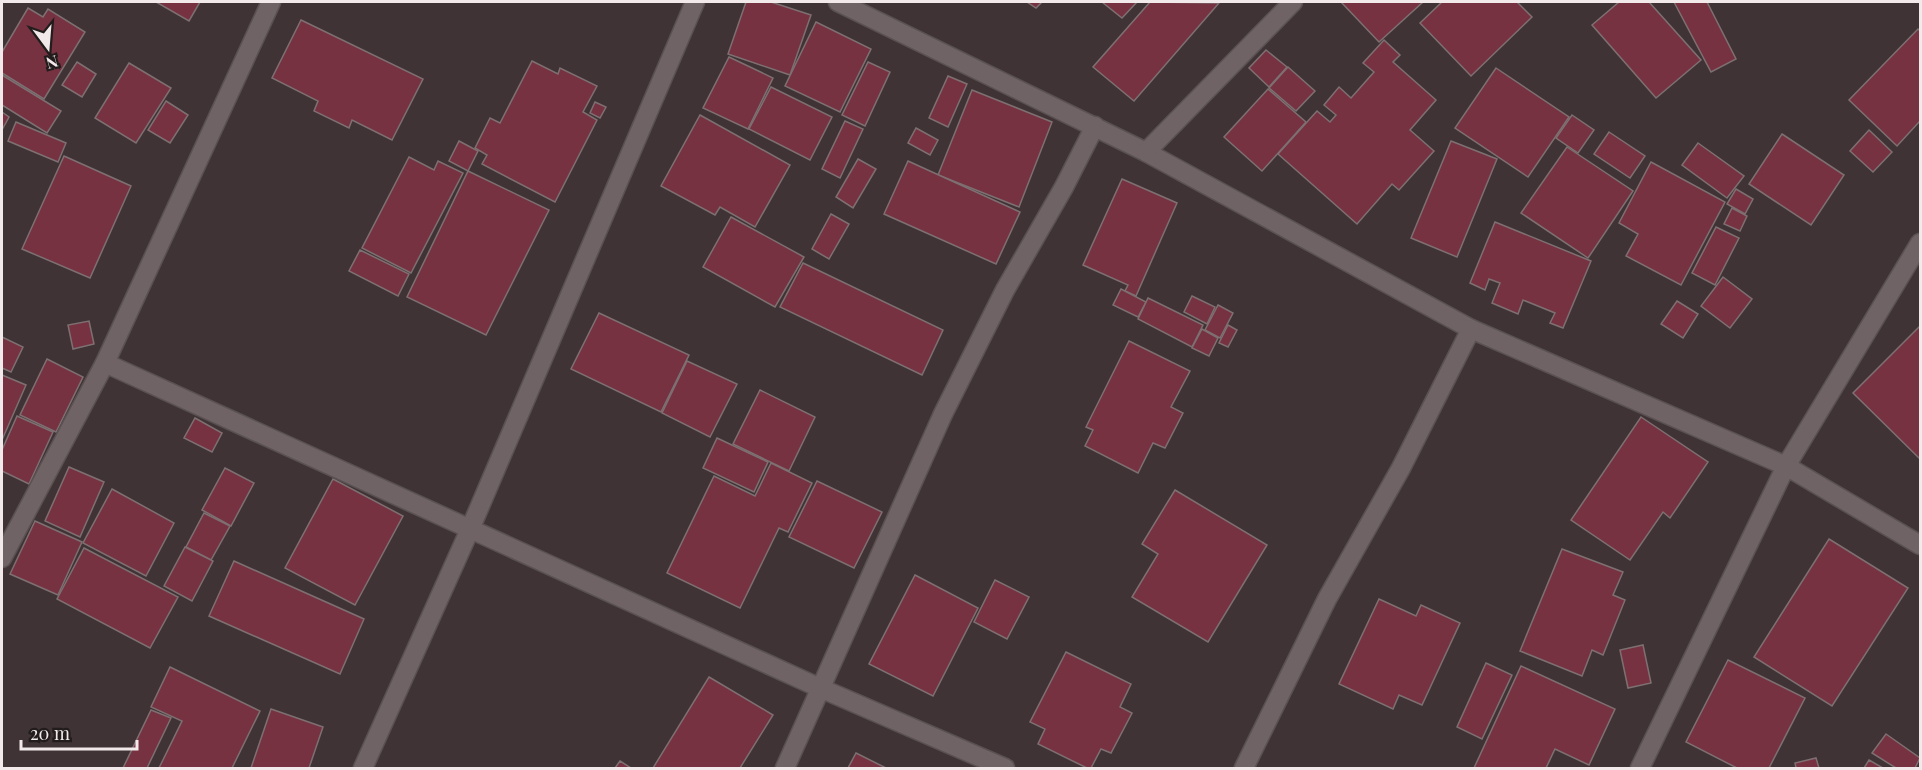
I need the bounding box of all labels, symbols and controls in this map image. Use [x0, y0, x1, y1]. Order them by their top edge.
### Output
north arrow [18, 18, 78, 78]
text: N [43, 51, 61, 75]
scale bar [21, 713, 136, 751]
text: 20 m [30, 721, 70, 745]

